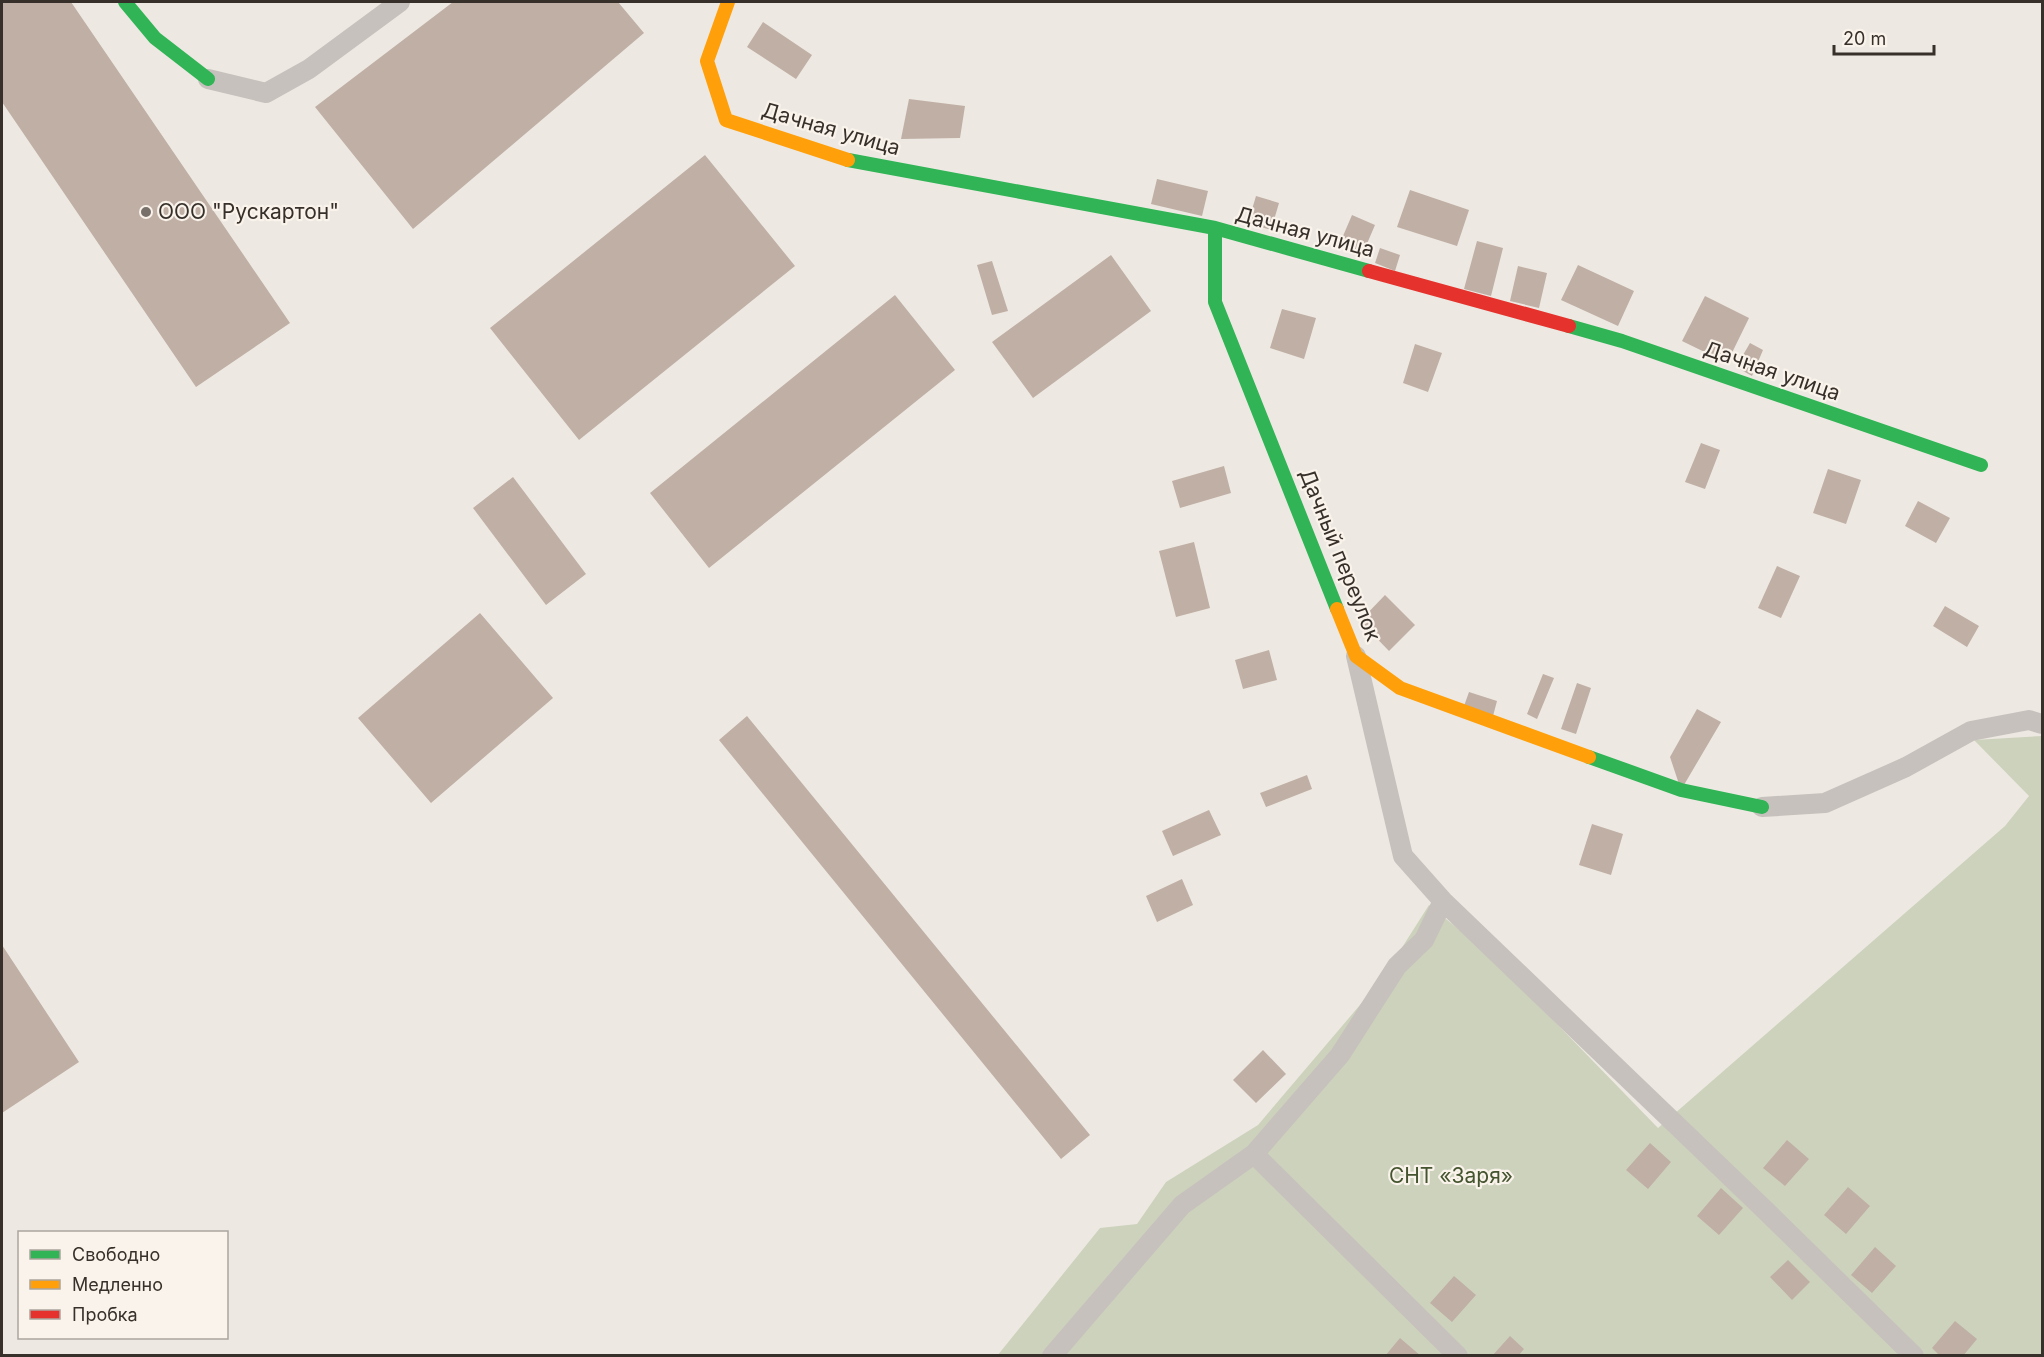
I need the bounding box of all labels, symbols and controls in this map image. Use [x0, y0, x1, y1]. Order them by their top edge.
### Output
scale bar [1834, 18, 1934, 56]
text: 20 m [1843, 28, 1886, 49]
street label: Дачная улица [759, 97, 903, 160]
place label: ООО "Рускартон" [158, 199, 339, 224]
street label: Дачная улица [1233, 201, 1377, 262]
marker: ООО "Рускартон" [139, 205, 153, 219]
street label: Дачная улица [1701, 336, 1844, 406]
street label: Дачный переулок [1295, 465, 1387, 645]
park label: СНТ «Заря» [1389, 1163, 1513, 1188]
legend [18, 1231, 228, 1339]
text: Свободно [72, 1244, 160, 1265]
text: Медленно [72, 1274, 163, 1295]
text: Пробка [72, 1304, 138, 1325]

